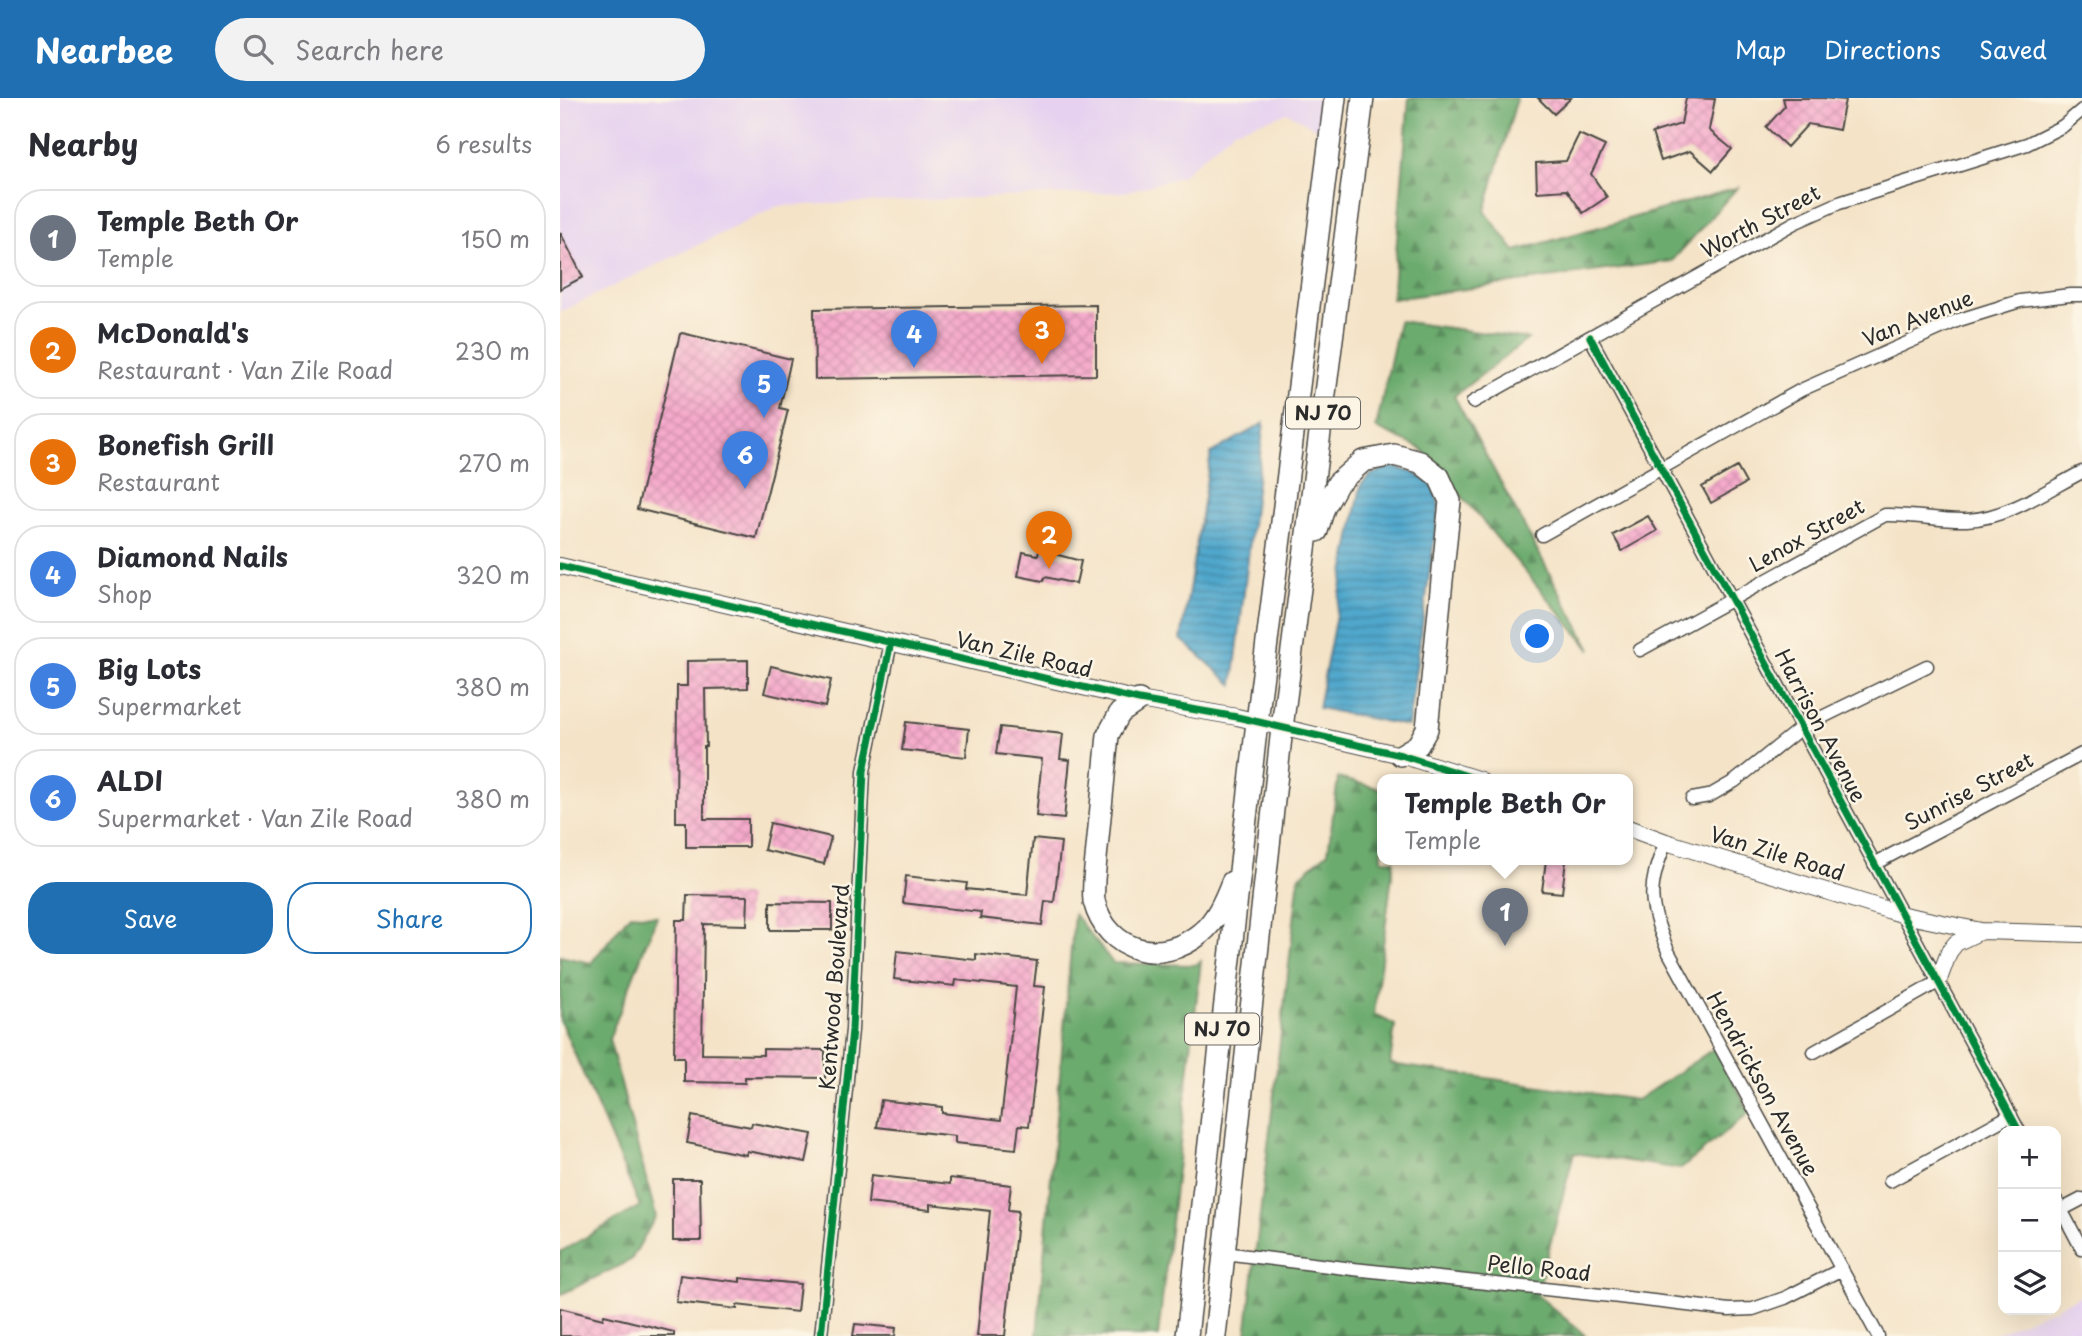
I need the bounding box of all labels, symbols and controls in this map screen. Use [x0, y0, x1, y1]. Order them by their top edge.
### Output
search box [215, 18, 705, 81]
text: Nearbee [35, 24, 173, 74]
icon: search [239, 30, 277, 68]
text: Search here [295, 30, 444, 69]
text: Map [1735, 31, 1786, 67]
text: Directions [1824, 31, 1941, 67]
text: Saved [1979, 31, 2047, 67]
text: Nearby [28, 121, 138, 166]
text: 6 results [436, 126, 532, 161]
street label: Worth Street [1695, 175, 1825, 265]
text: Temple Beth Or [97, 201, 298, 240]
text: 1 [48, 221, 59, 256]
text: 150 m [461, 221, 530, 256]
text: Temple [97, 240, 174, 275]
street label: Van Avenue [1857, 280, 1977, 354]
pin: 3 [1019, 306, 1065, 364]
pin: 4 [891, 310, 937, 368]
text: McDonald's [97, 313, 249, 352]
text: 2 [45, 333, 61, 368]
text: 230 m [455, 333, 530, 368]
text: Restaurant · Van Zile Road [97, 352, 393, 387]
pin: 5 [741, 360, 787, 418]
road number: NJ 70 [1286, 398, 1360, 428]
text: Bonefish Grill [97, 425, 274, 464]
pin: 6 [722, 431, 768, 489]
text: 3 [45, 445, 61, 480]
text: 270 m [458, 445, 530, 480]
text: Restaurant [97, 464, 220, 499]
street label: Lenox Street [1742, 489, 1870, 579]
pin: 2 [1026, 511, 1072, 569]
text: Diamond Nails [97, 537, 288, 576]
text: 4 [45, 557, 61, 592]
text: 320 m [456, 557, 530, 592]
text: Shop [97, 576, 152, 611]
your location [1520, 619, 1554, 653]
street label: Van Zile Road [953, 622, 1096, 684]
street label: Harrison Avenue [1768, 643, 1876, 808]
text: Big Lots [97, 649, 201, 688]
text: 5 [46, 669, 60, 704]
text: 380 m [455, 669, 530, 704]
text: Supermarket [97, 688, 241, 723]
street label: Sunrise Street [1898, 743, 2038, 838]
text: ALDI [97, 761, 163, 800]
popup [1377, 774, 1633, 865]
text: 6 [45, 781, 61, 816]
text: 380 m [455, 781, 530, 816]
text: Temple Beth Or [1404, 783, 1606, 822]
text: Supermarket · Van Zile Road [97, 800, 413, 835]
street label: Van Zile Road [1706, 816, 1849, 888]
text: Temple [1404, 822, 1481, 857]
button: Save [28, 882, 273, 954]
button: Share [287, 882, 532, 954]
street label: Kentwood Boulevard [810, 882, 856, 1091]
pin: 1 [1482, 888, 1528, 946]
street label: Hendrickson Avenue [1700, 985, 1828, 1181]
road number: NJ 70 [1185, 1014, 1259, 1044]
map controls [1998, 1126, 2061, 1315]
button: + [1998, 1126, 2061, 1189]
button: − [1998, 1189, 2061, 1252]
street label: Pello Road [1486, 1246, 1593, 1288]
button: layers [1998, 1252, 2061, 1315]

